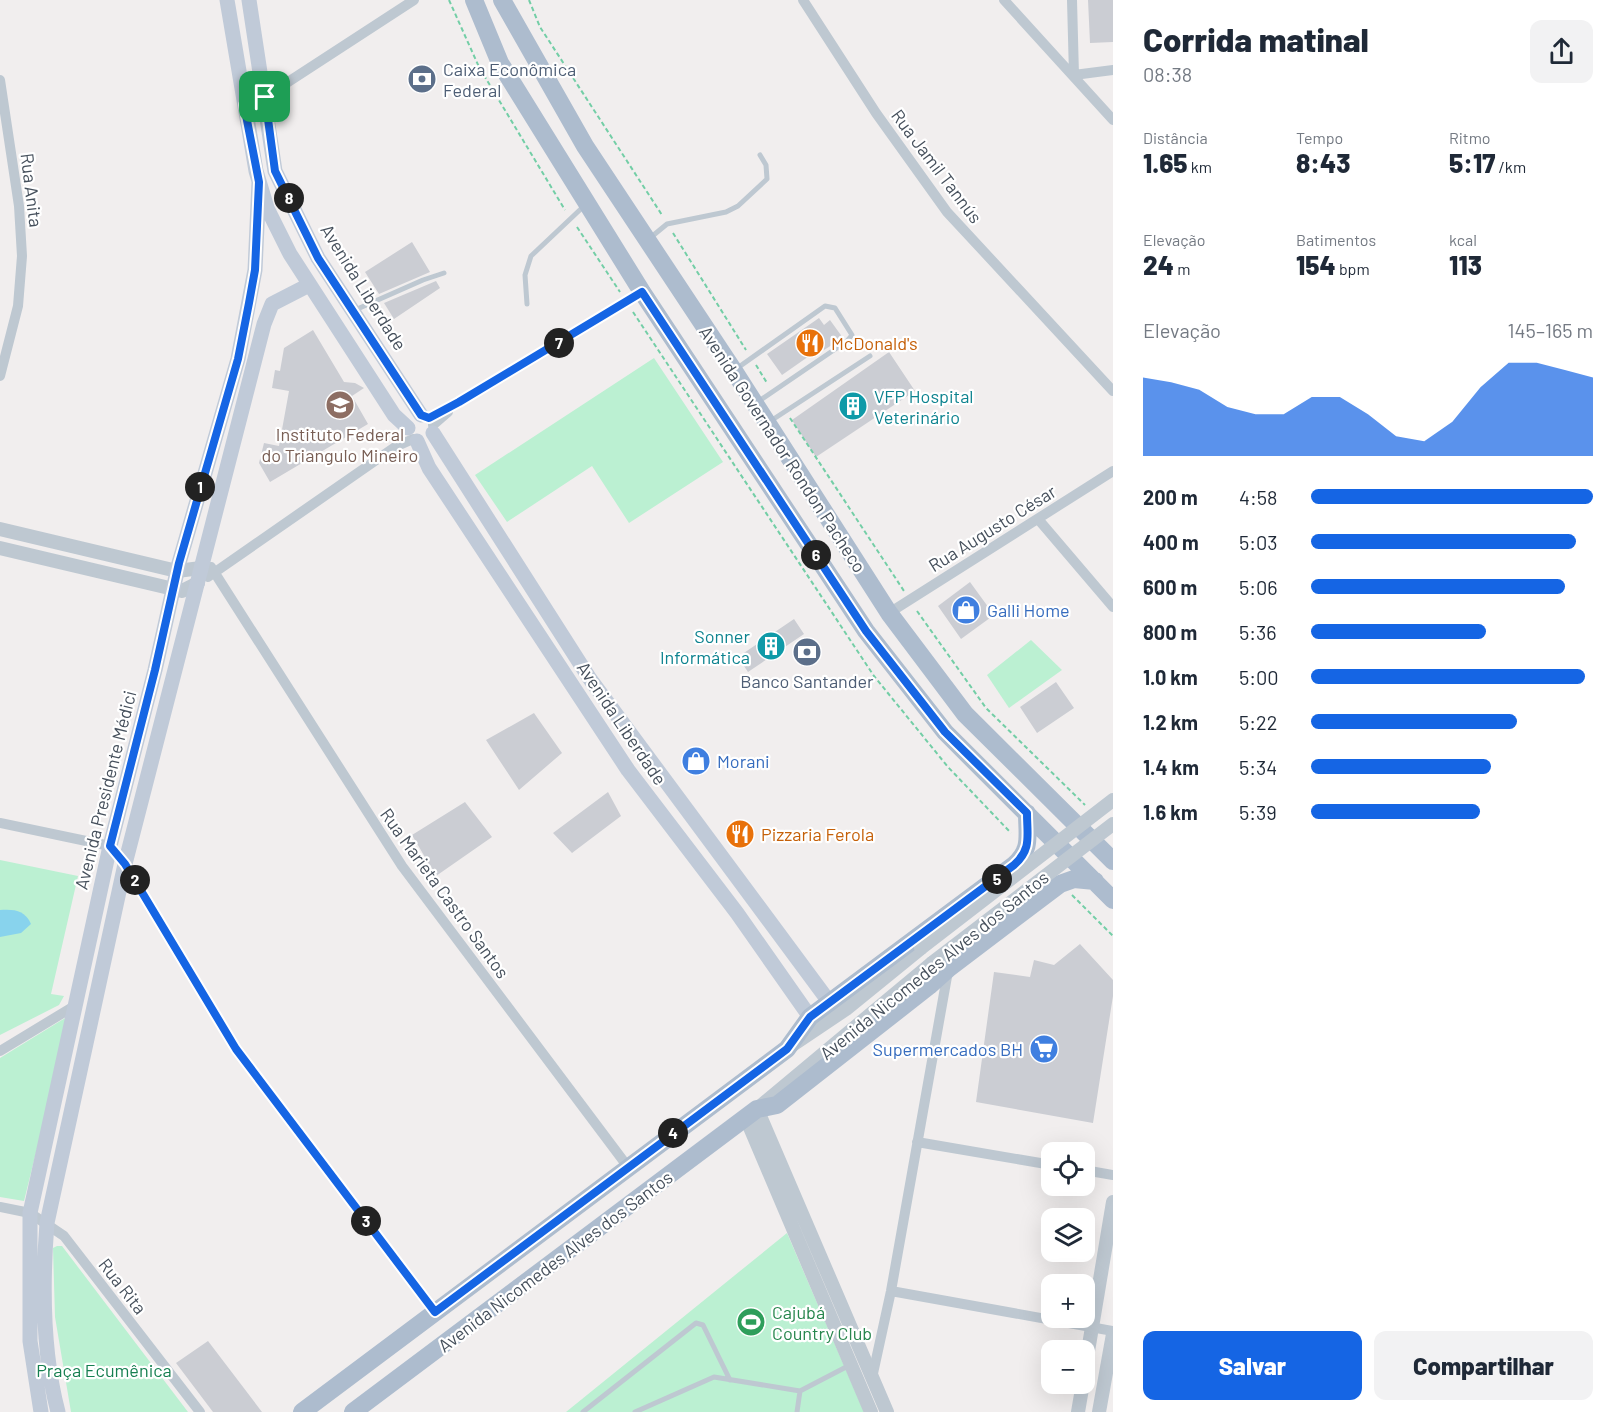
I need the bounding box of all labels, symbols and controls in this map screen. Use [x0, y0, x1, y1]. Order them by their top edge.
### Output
text: Corrida matinal [1143, 19, 1369, 59]
button: share [1530, 20, 1593, 83]
place label: Caixa Econômica Federal [443, 58, 576, 101]
text: 08:38 [1143, 62, 1192, 86]
bank icon: Caixa Econômica Federal [406, 63, 438, 95]
pin [239, 71, 290, 122]
icon: arrive [248, 80, 281, 113]
street label: Rua Jamil Tannús [887, 105, 987, 227]
text: Distância [1143, 128, 1208, 147]
text: Tempo [1296, 128, 1343, 147]
text: Ritmo [1449, 128, 1491, 147]
text: 1.65 [1143, 147, 1188, 178]
text: 8:43 [1296, 147, 1350, 178]
text: 5:17 [1449, 147, 1495, 178]
street label: Rua Anita [17, 152, 47, 228]
text: km [1188, 157, 1212, 176]
text: /km [1495, 157, 1526, 176]
pin: 8 [274, 183, 304, 213]
text: 8 [285, 188, 293, 207]
street label: Avenida Liberdade [316, 220, 412, 354]
text: Elevação [1143, 230, 1205, 249]
text: Batimentos [1296, 230, 1376, 249]
text: kcal [1449, 230, 1477, 249]
text: 24 [1143, 249, 1174, 280]
text: 154 [1296, 249, 1336, 280]
text: 113 [1449, 249, 1482, 280]
text: m [1174, 259, 1190, 278]
text: bpm [1336, 259, 1370, 278]
text: Elevação [1143, 318, 1221, 342]
text: 145–165 m [1508, 318, 1593, 342]
street label: Avenida Governador Rondon Pacheco [695, 322, 871, 576]
restaurant icon: McDonald's [794, 327, 826, 359]
pin: 7 [544, 328, 574, 358]
place label: McDonald's [831, 332, 918, 354]
text: 7 [555, 333, 563, 352]
place label: VFP Hospital Veterinário [874, 385, 974, 428]
school or university icon: Instituto Federal do Triangulo Mineiro [324, 389, 356, 421]
building icon: VFP Hospital Veterinário [837, 390, 869, 422]
place label: Instituto Federal do Triangulo Mineiro [262, 423, 418, 466]
pin: 1 [185, 472, 215, 502]
text: 1 [197, 477, 203, 496]
street label: Rua Augusto César [924, 480, 1060, 576]
text: 200 m [1143, 485, 1198, 509]
text: 4:58 [1239, 485, 1278, 509]
text: 400 m [1143, 530, 1199, 554]
text: 5:03 [1239, 530, 1278, 554]
pin: 6 [801, 540, 831, 570]
text: 6 [812, 545, 820, 564]
text: 600 m [1143, 575, 1197, 599]
text: 5:06 [1239, 575, 1278, 599]
shop icon: Galli Home [950, 594, 982, 626]
place label: Galli Home [987, 599, 1070, 621]
text: 800 m [1143, 620, 1197, 644]
text: 5:36 [1239, 620, 1277, 644]
place label: Sonner Informática [660, 625, 750, 668]
building icon: Sonner Informática [755, 630, 787, 662]
bank icon: Banco Santander [791, 636, 823, 668]
street label: Avenida Liberdade [573, 657, 671, 789]
text: 1.0 km [1143, 665, 1198, 689]
text: 5:00 [1239, 665, 1279, 689]
place label: Banco Santander [740, 670, 874, 692]
street label: Avenida Presidente Médici [70, 688, 140, 892]
text: 1.2 km [1143, 710, 1198, 734]
text: 5:22 [1239, 710, 1278, 734]
shop icon: Morani [680, 745, 712, 777]
place label: Morani [717, 750, 770, 772]
text: 1.4 km [1143, 755, 1199, 779]
text: 5:34 [1239, 755, 1277, 779]
text: 1.6 km [1143, 800, 1198, 824]
text: 5:39 [1239, 800, 1277, 824]
street label: Rua Marieta Castro Santos [376, 804, 514, 982]
restaurant icon: Pizzaria Ferola [724, 818, 756, 850]
place label: Pizzaria Ferola [761, 823, 874, 845]
pin: 5 [982, 864, 1012, 894]
pin: 2 [120, 865, 150, 895]
street label: Avenida Nicomedes Alves dos Santos [815, 866, 1053, 1064]
text: 5 [993, 869, 1001, 888]
text: 2 [131, 870, 139, 889]
supermarket icon: Supermercados BH [1028, 1033, 1060, 1065]
place label: Supermercados BH [873, 1038, 1023, 1060]
pin: 4 [658, 1118, 688, 1148]
text: 4 [668, 1123, 678, 1142]
map controls [1041, 1142, 1095, 1394]
button: locate [1041, 1142, 1095, 1196]
street label: Avenida Nicomedes Alves dos Santos [433, 1166, 677, 1356]
pin: 3 [351, 1206, 381, 1236]
button: layers [1041, 1208, 1095, 1262]
text: 3 [362, 1211, 370, 1230]
street label: Rua Rita [94, 1254, 152, 1318]
button: + [1041, 1274, 1095, 1328]
place label: Cajubá Country Club [772, 1301, 872, 1344]
sports icon: Cajubá Country Club [735, 1306, 767, 1338]
button: Salvar [1143, 1331, 1362, 1400]
button: Compartilhar [1374, 1331, 1593, 1400]
button: − [1041, 1340, 1095, 1394]
park label: Praça Ecumênica [36, 1359, 172, 1381]

